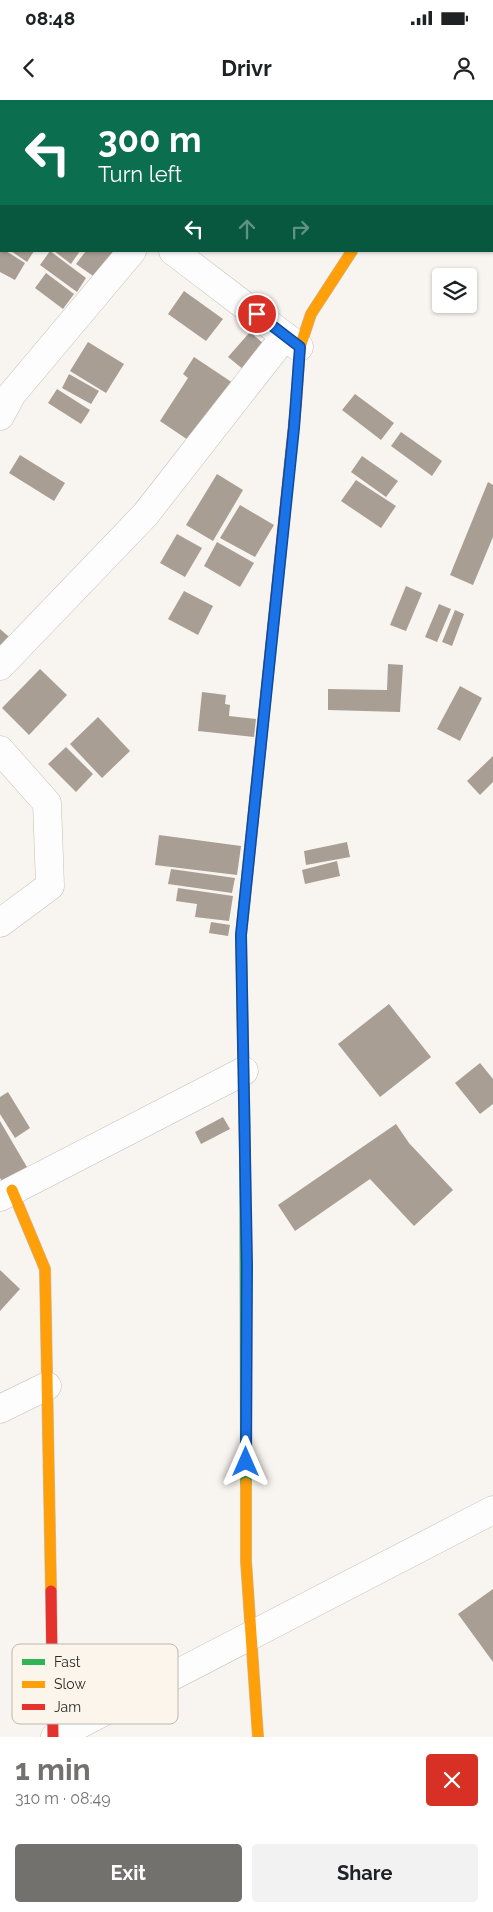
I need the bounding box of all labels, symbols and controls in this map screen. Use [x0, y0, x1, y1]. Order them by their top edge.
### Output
text: 08:48 [25, 7, 75, 29]
icon: back [15, 54, 43, 82]
icon: person [450, 54, 478, 82]
text: Drivr [221, 55, 272, 81]
text: 300 m [98, 119, 202, 160]
icon: left [15, 120, 80, 185]
text: Turn left [98, 161, 182, 187]
icon: left [180, 215, 208, 243]
icon: ahead [233, 215, 261, 243]
icon: right [286, 215, 314, 243]
map controls [432, 268, 477, 313]
button: layers [432, 268, 477, 313]
pin [236, 293, 278, 335]
icon: arrive [243, 300, 271, 328]
position arrow [219, 1435, 271, 1487]
legend [12, 1644, 178, 1724]
text: Fast [54, 1654, 81, 1670]
text: Slow [54, 1676, 86, 1692]
text: Jam [54, 1699, 81, 1715]
text: 1 min [15, 1752, 91, 1787]
button: close [426, 1754, 478, 1806]
text: 310 m · 08:49 [15, 1789, 111, 1808]
button: Exit [15, 1844, 242, 1902]
button: Share [252, 1844, 478, 1902]

